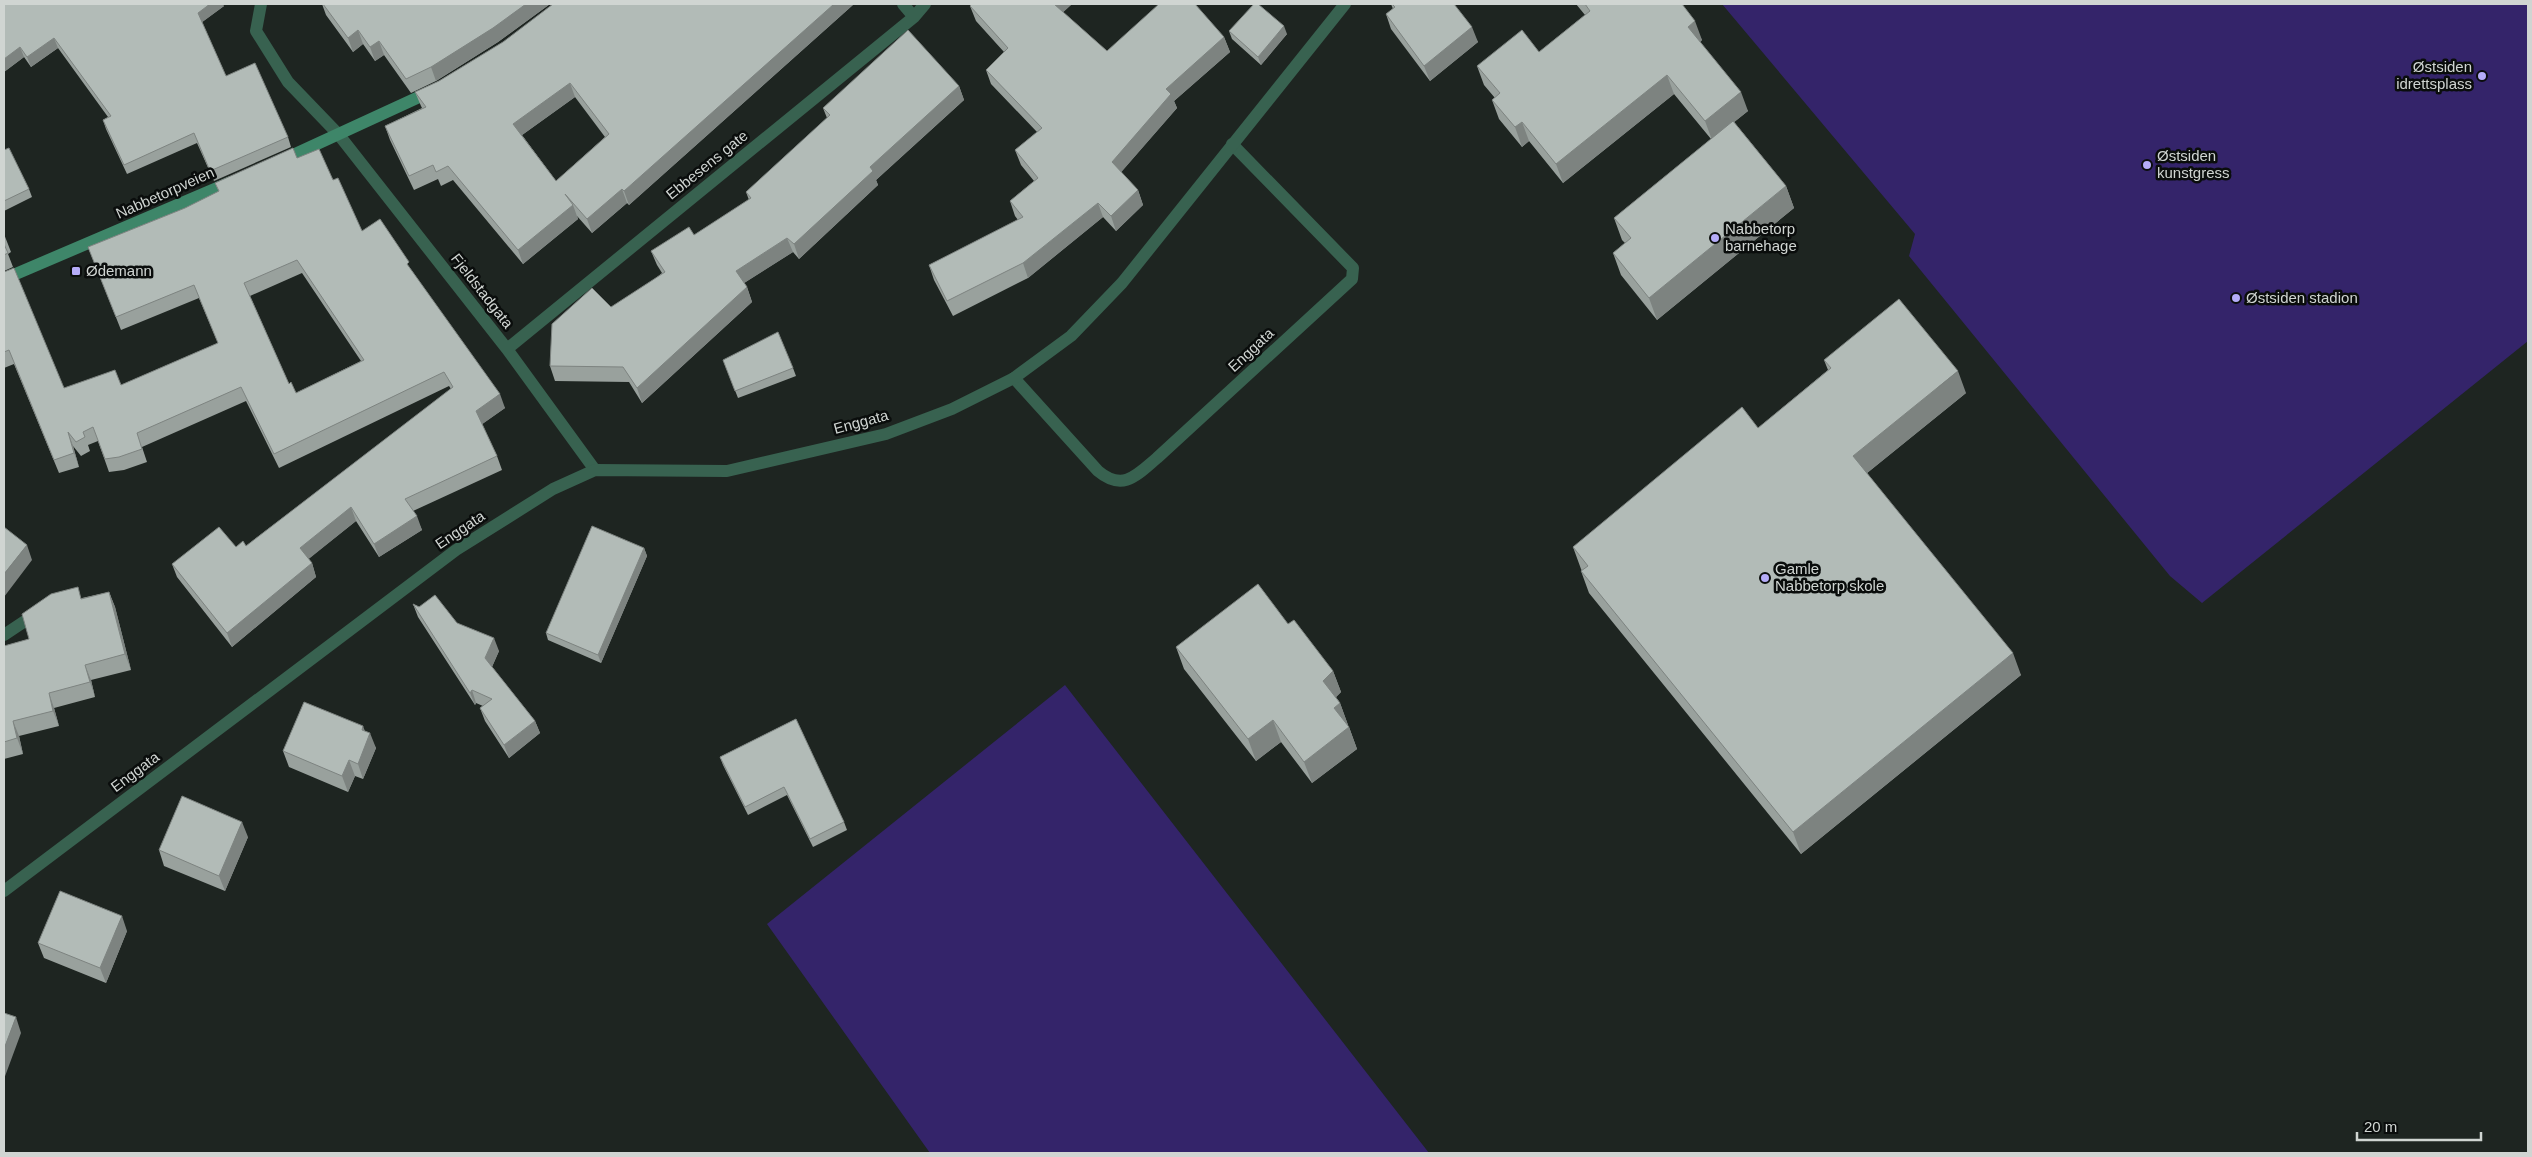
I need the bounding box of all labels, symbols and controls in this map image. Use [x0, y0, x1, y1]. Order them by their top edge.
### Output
place label: Østsiden idrettsplass [2396, 58, 2472, 92]
marker: Østsiden idrettsplass [2476, 70, 2488, 82]
street label: Ebbesens gate [662, 127, 751, 203]
place label: Østsiden kunstgress [2157, 147, 2230, 181]
marker: Østsiden kunstgress [2141, 159, 2153, 171]
street label: Nabbetorpveien [113, 163, 217, 222]
place label: Nabbetorp barnehage [1725, 220, 1797, 254]
marker: Nabbetorp barnehage [1709, 232, 1721, 244]
street label: Fjeldstadgata [448, 250, 517, 332]
place label: Ødemann [86, 262, 152, 279]
marker: Ødemann [70, 265, 82, 277]
place label: Østsiden stadion [2246, 289, 2358, 306]
marker: Østsiden stadion [2230, 292, 2242, 304]
street label: Enggata [1224, 324, 1277, 375]
street label: Enggata [832, 406, 891, 437]
street label: Enggata [432, 507, 488, 552]
place label: Gamle Nabbetorp skole [1775, 560, 1884, 594]
marker: Gamle Nabbetorp skole [1759, 572, 1771, 584]
street label: Enggata [107, 748, 163, 795]
scale bar [2357, 1110, 2481, 1142]
text: 20 m [2364, 1118, 2397, 1135]

